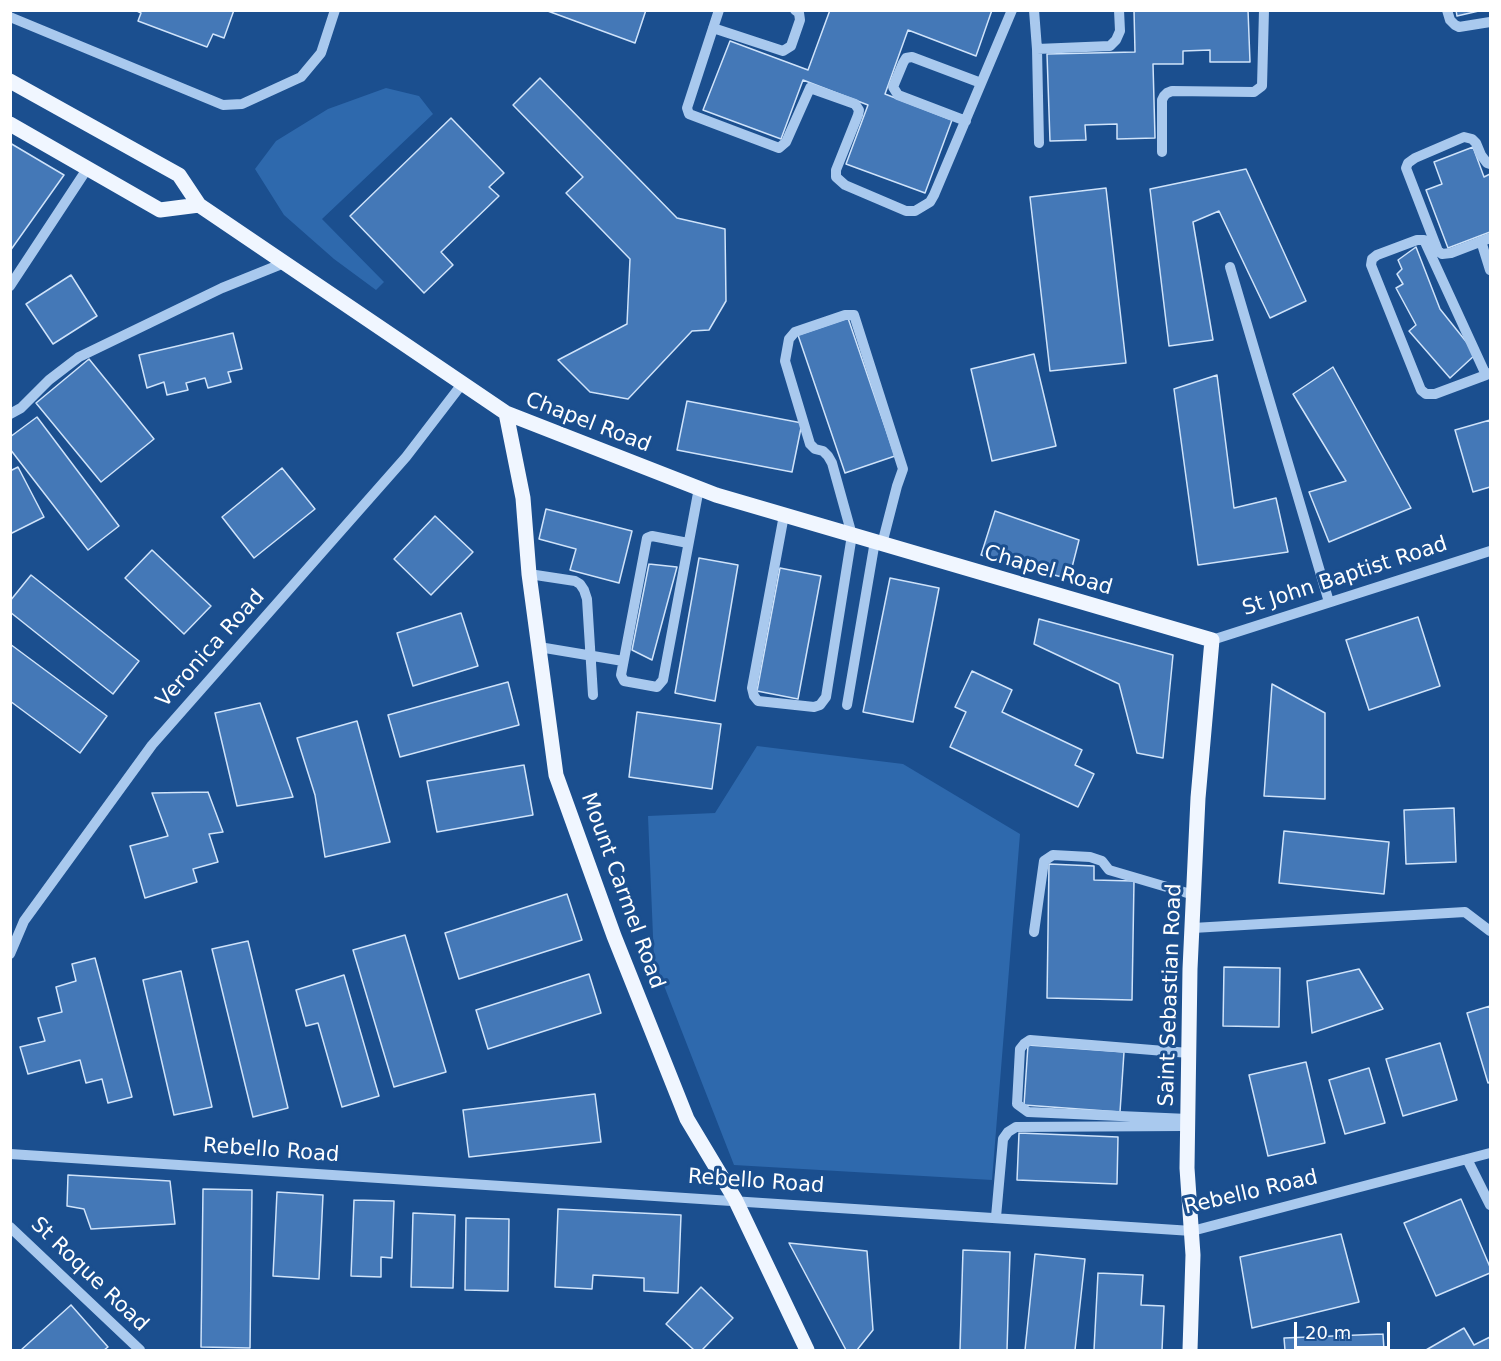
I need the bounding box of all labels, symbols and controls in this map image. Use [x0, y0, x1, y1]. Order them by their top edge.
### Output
street label: Chapel Road [522, 388, 654, 458]
street label: St John Baptist Road [1239, 532, 1451, 622]
street label: Chapel Road [981, 541, 1115, 601]
street label: Veronica Road [152, 585, 270, 713]
street label: Mount Carmel Road [575, 789, 669, 993]
street label: Saint Sebastian Road [1155, 883, 1187, 1107]
street label: Rebello Road [202, 1134, 340, 1168]
street label: Rebello Road [687, 1165, 825, 1199]
street label: Rebello Road [1182, 1165, 1320, 1221]
street label: St Roque Road [25, 1213, 153, 1337]
scale bar [1297, 1310, 1393, 1348]
text: 20 m [1305, 1322, 1351, 1343]

